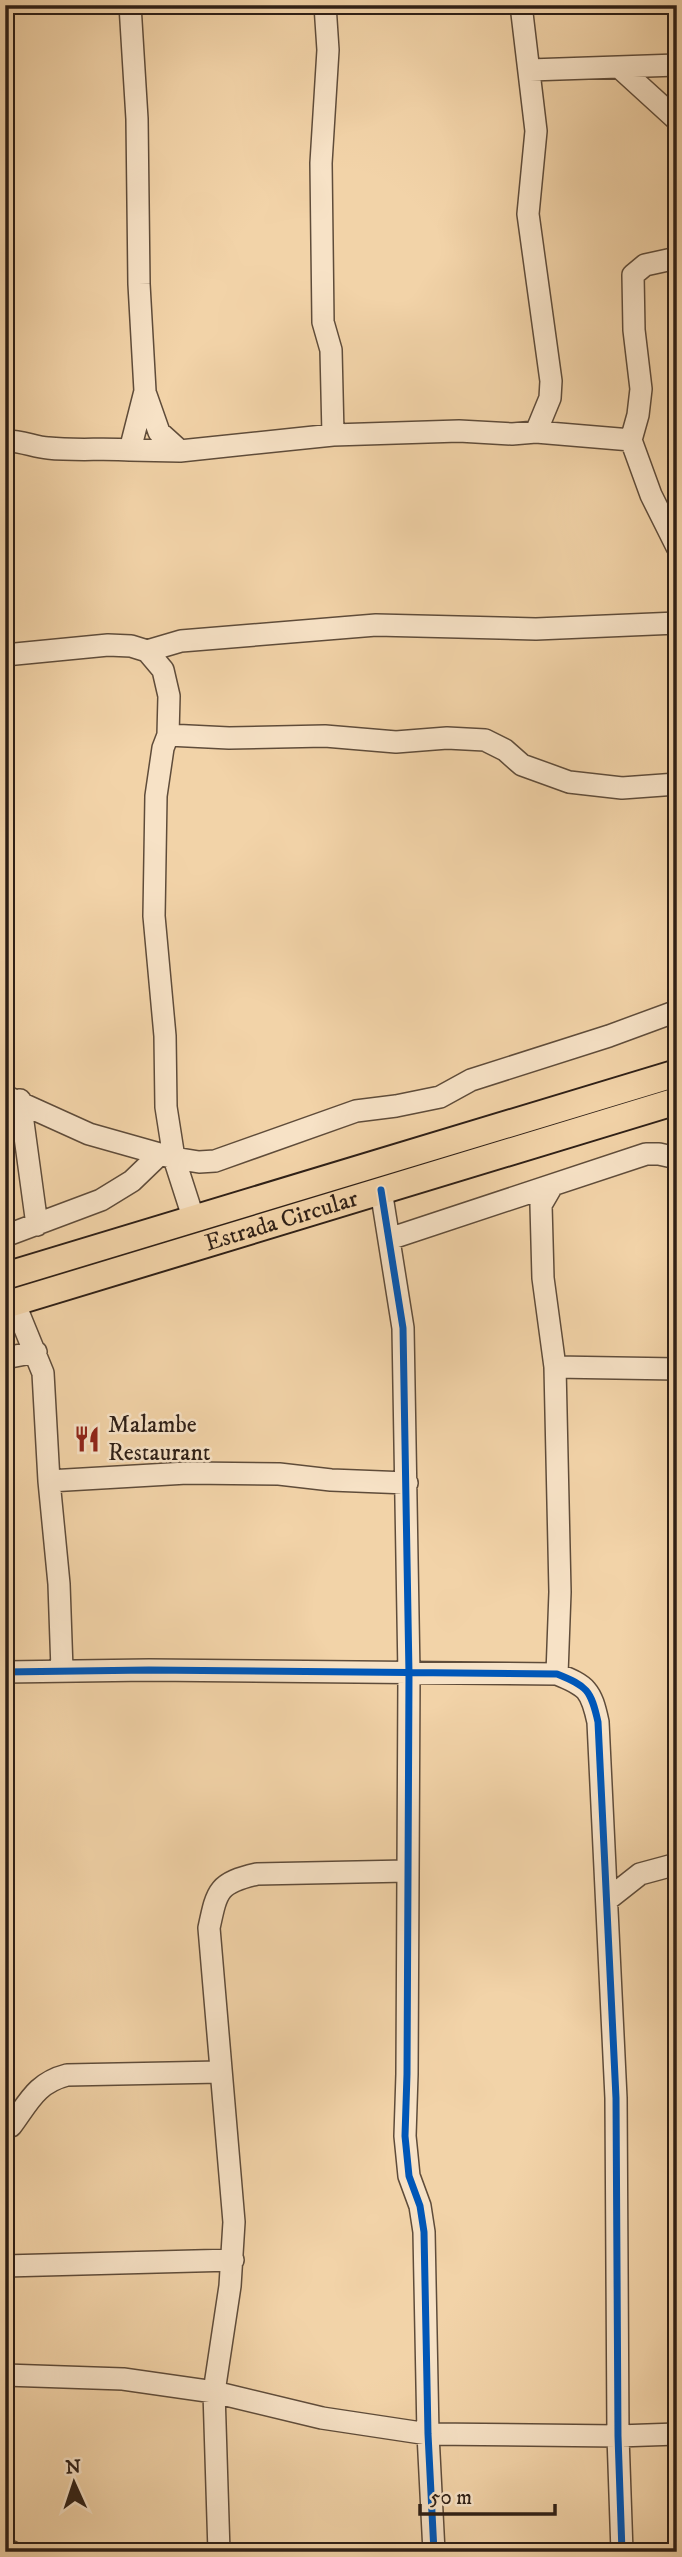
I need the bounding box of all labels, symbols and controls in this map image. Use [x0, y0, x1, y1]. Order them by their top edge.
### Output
street label: Estrada Circular [201, 1184, 362, 1258]
place label: Malambe Restaurant [108, 1410, 211, 1468]
restaurant icon: Malambe Restaurant [72, 1424, 102, 1454]
north arrow [38, 2448, 108, 2518]
text: N [65, 2456, 82, 2479]
scale bar [420, 2473, 554, 2517]
text: 50 m [430, 2485, 472, 2511]

